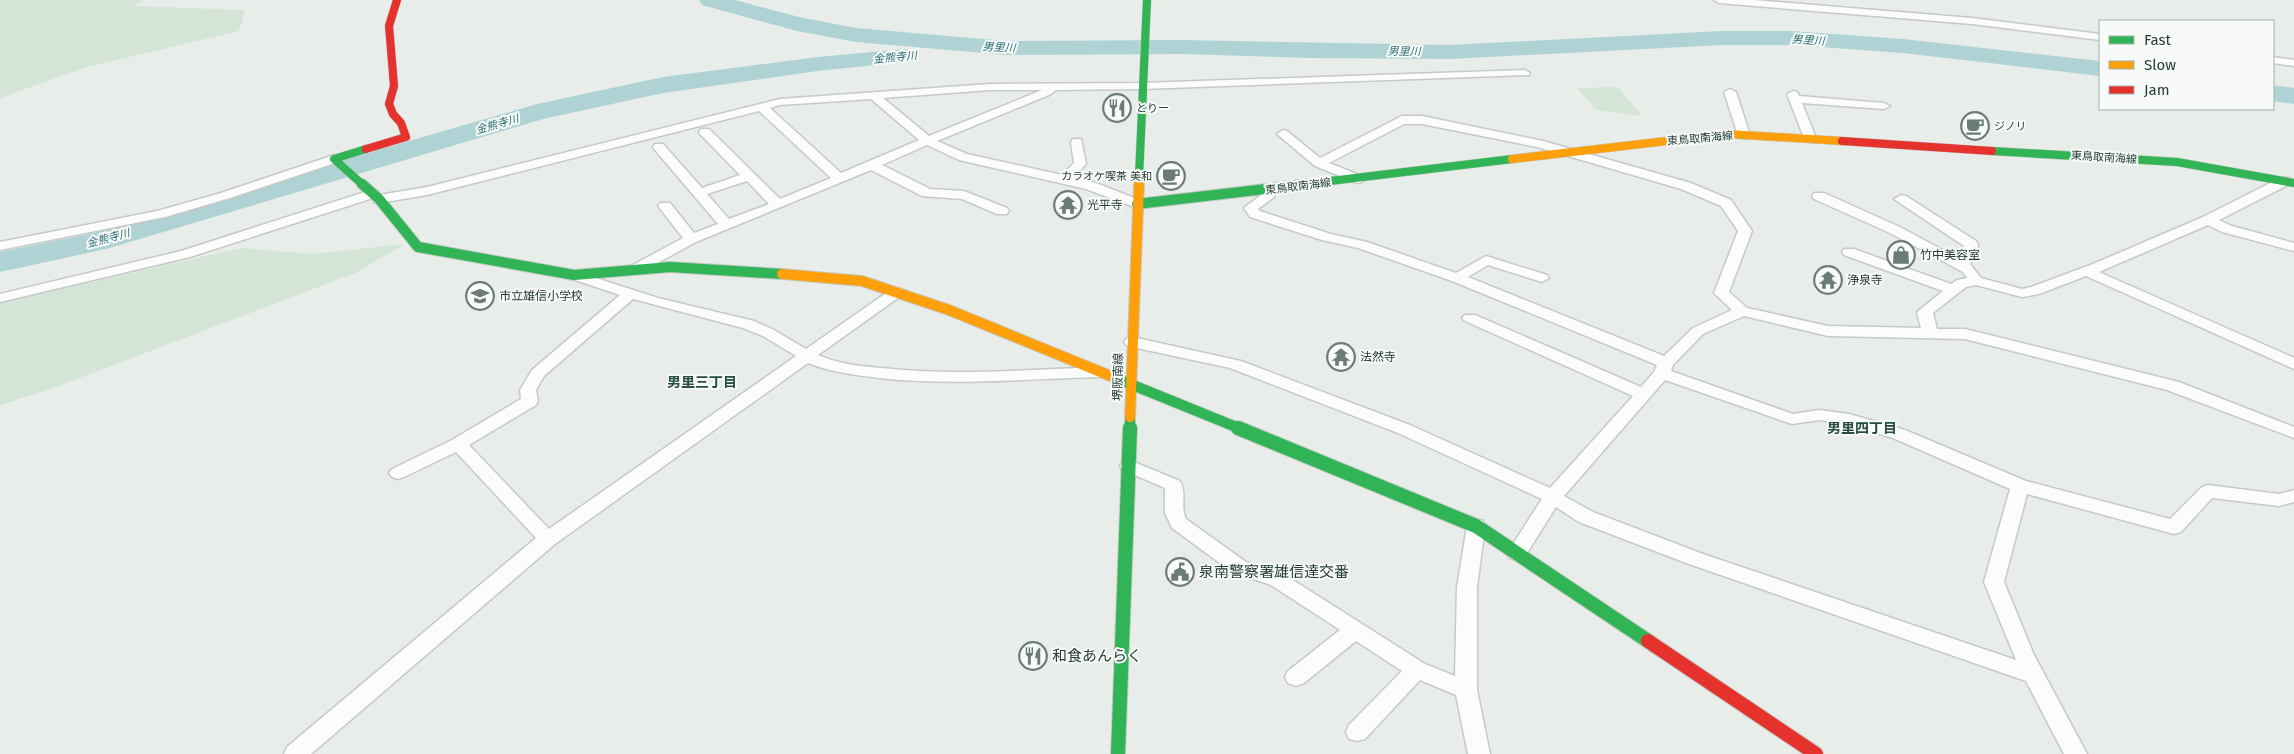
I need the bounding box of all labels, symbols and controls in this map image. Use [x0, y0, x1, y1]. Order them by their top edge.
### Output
legend [2099, 20, 2274, 110]
text: Fast [2144, 31, 2171, 49]
water label: 男里川 [1791, 33, 1826, 48]
water label: 男里川 [982, 40, 1017, 55]
water label: 男里川 [1387, 45, 1422, 58]
water label: 金熊寺川 [873, 49, 919, 66]
text: Slow [2144, 56, 2176, 74]
text: Jam [2144, 81, 2170, 99]
restaurant icon: とりー [1102, 93, 1132, 123]
place label: とりー [1136, 102, 1169, 115]
cafe icon: ジノリ [1960, 111, 1990, 141]
water label: 金熊寺川 [474, 112, 521, 137]
place label: ジノリ [1994, 120, 2027, 133]
street label: 東鳥取南海線 [1667, 129, 1733, 148]
street label: 東鳥取南海線 [2071, 149, 2137, 166]
cafe icon: カラオケ喫茶 美和 [1156, 161, 1186, 191]
place label: カラオケ喫茶 美和 [1061, 170, 1152, 183]
street label: 東鳥取南海線 [1265, 176, 1332, 197]
temple icon: 光平寺 [1053, 190, 1083, 220]
place label: 光平寺 [1087, 198, 1123, 212]
water label: 金熊寺川 [85, 226, 132, 250]
shop icon: 竹中美容室 [1886, 240, 1916, 270]
place label: 竹中美容室 [1920, 248, 1980, 262]
temple icon: 浄泉寺 [1813, 265, 1843, 295]
place label: 浄泉寺 [1847, 273, 1883, 287]
school or university icon: 市立雄信小学校 [465, 281, 495, 311]
place label: 市立雄信小学校 [499, 289, 583, 303]
temple icon: 法然寺 [1326, 342, 1356, 372]
place label: 法然寺 [1360, 350, 1396, 364]
street label: 堺阪南線 [1111, 353, 1125, 401]
district label: 男里三丁目 [667, 374, 737, 391]
district label: 男里四丁目 [1827, 420, 1897, 437]
public building icon: 泉南警察署雄信達交番 [1165, 557, 1195, 587]
place label: 泉南警察署雄信達交番 [1199, 563, 1349, 581]
restaurant icon: 和食あんらく [1018, 641, 1048, 671]
place label: 和食あんらく [1052, 647, 1142, 665]

